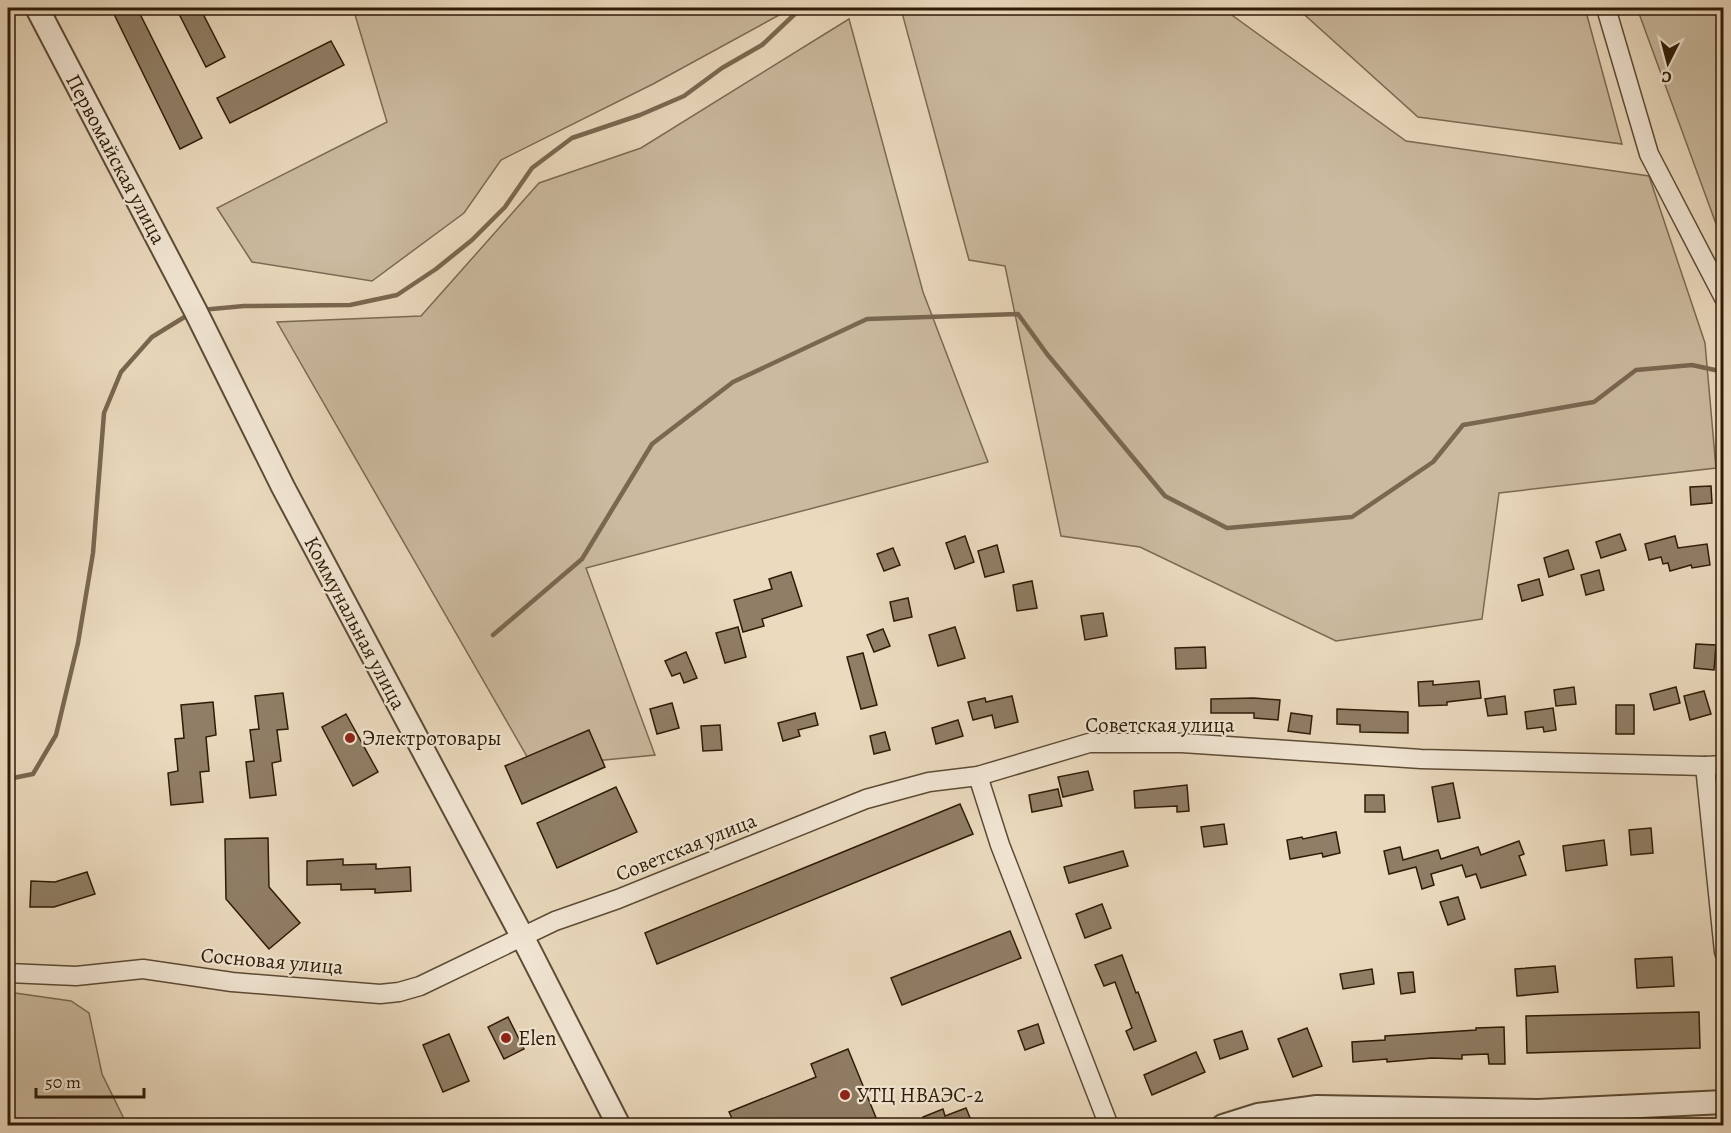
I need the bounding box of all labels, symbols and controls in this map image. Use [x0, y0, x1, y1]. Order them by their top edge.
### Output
north arrow [1638, 33, 1698, 93]
text: С [1660, 65, 1673, 88]
street label: Первомайская улица [59, 69, 173, 249]
street label: Коммунальная улица [297, 531, 413, 715]
street label: Советская улица [1085, 711, 1235, 739]
place label: Электротовары [362, 724, 502, 752]
marker: Электротовары [343, 731, 357, 745]
street label: Советская улица [611, 806, 761, 888]
street label: Сосновая улица [200, 941, 345, 981]
place label: Elen [518, 1024, 556, 1052]
marker: Elen [499, 1031, 513, 1045]
scale bar [36, 1061, 144, 1099]
text: 50 m [45, 1070, 81, 1094]
place label: УТЦ НВАЭС-2 [857, 1081, 984, 1109]
marker: УТЦ НВАЭС-2 [838, 1088, 852, 1102]

